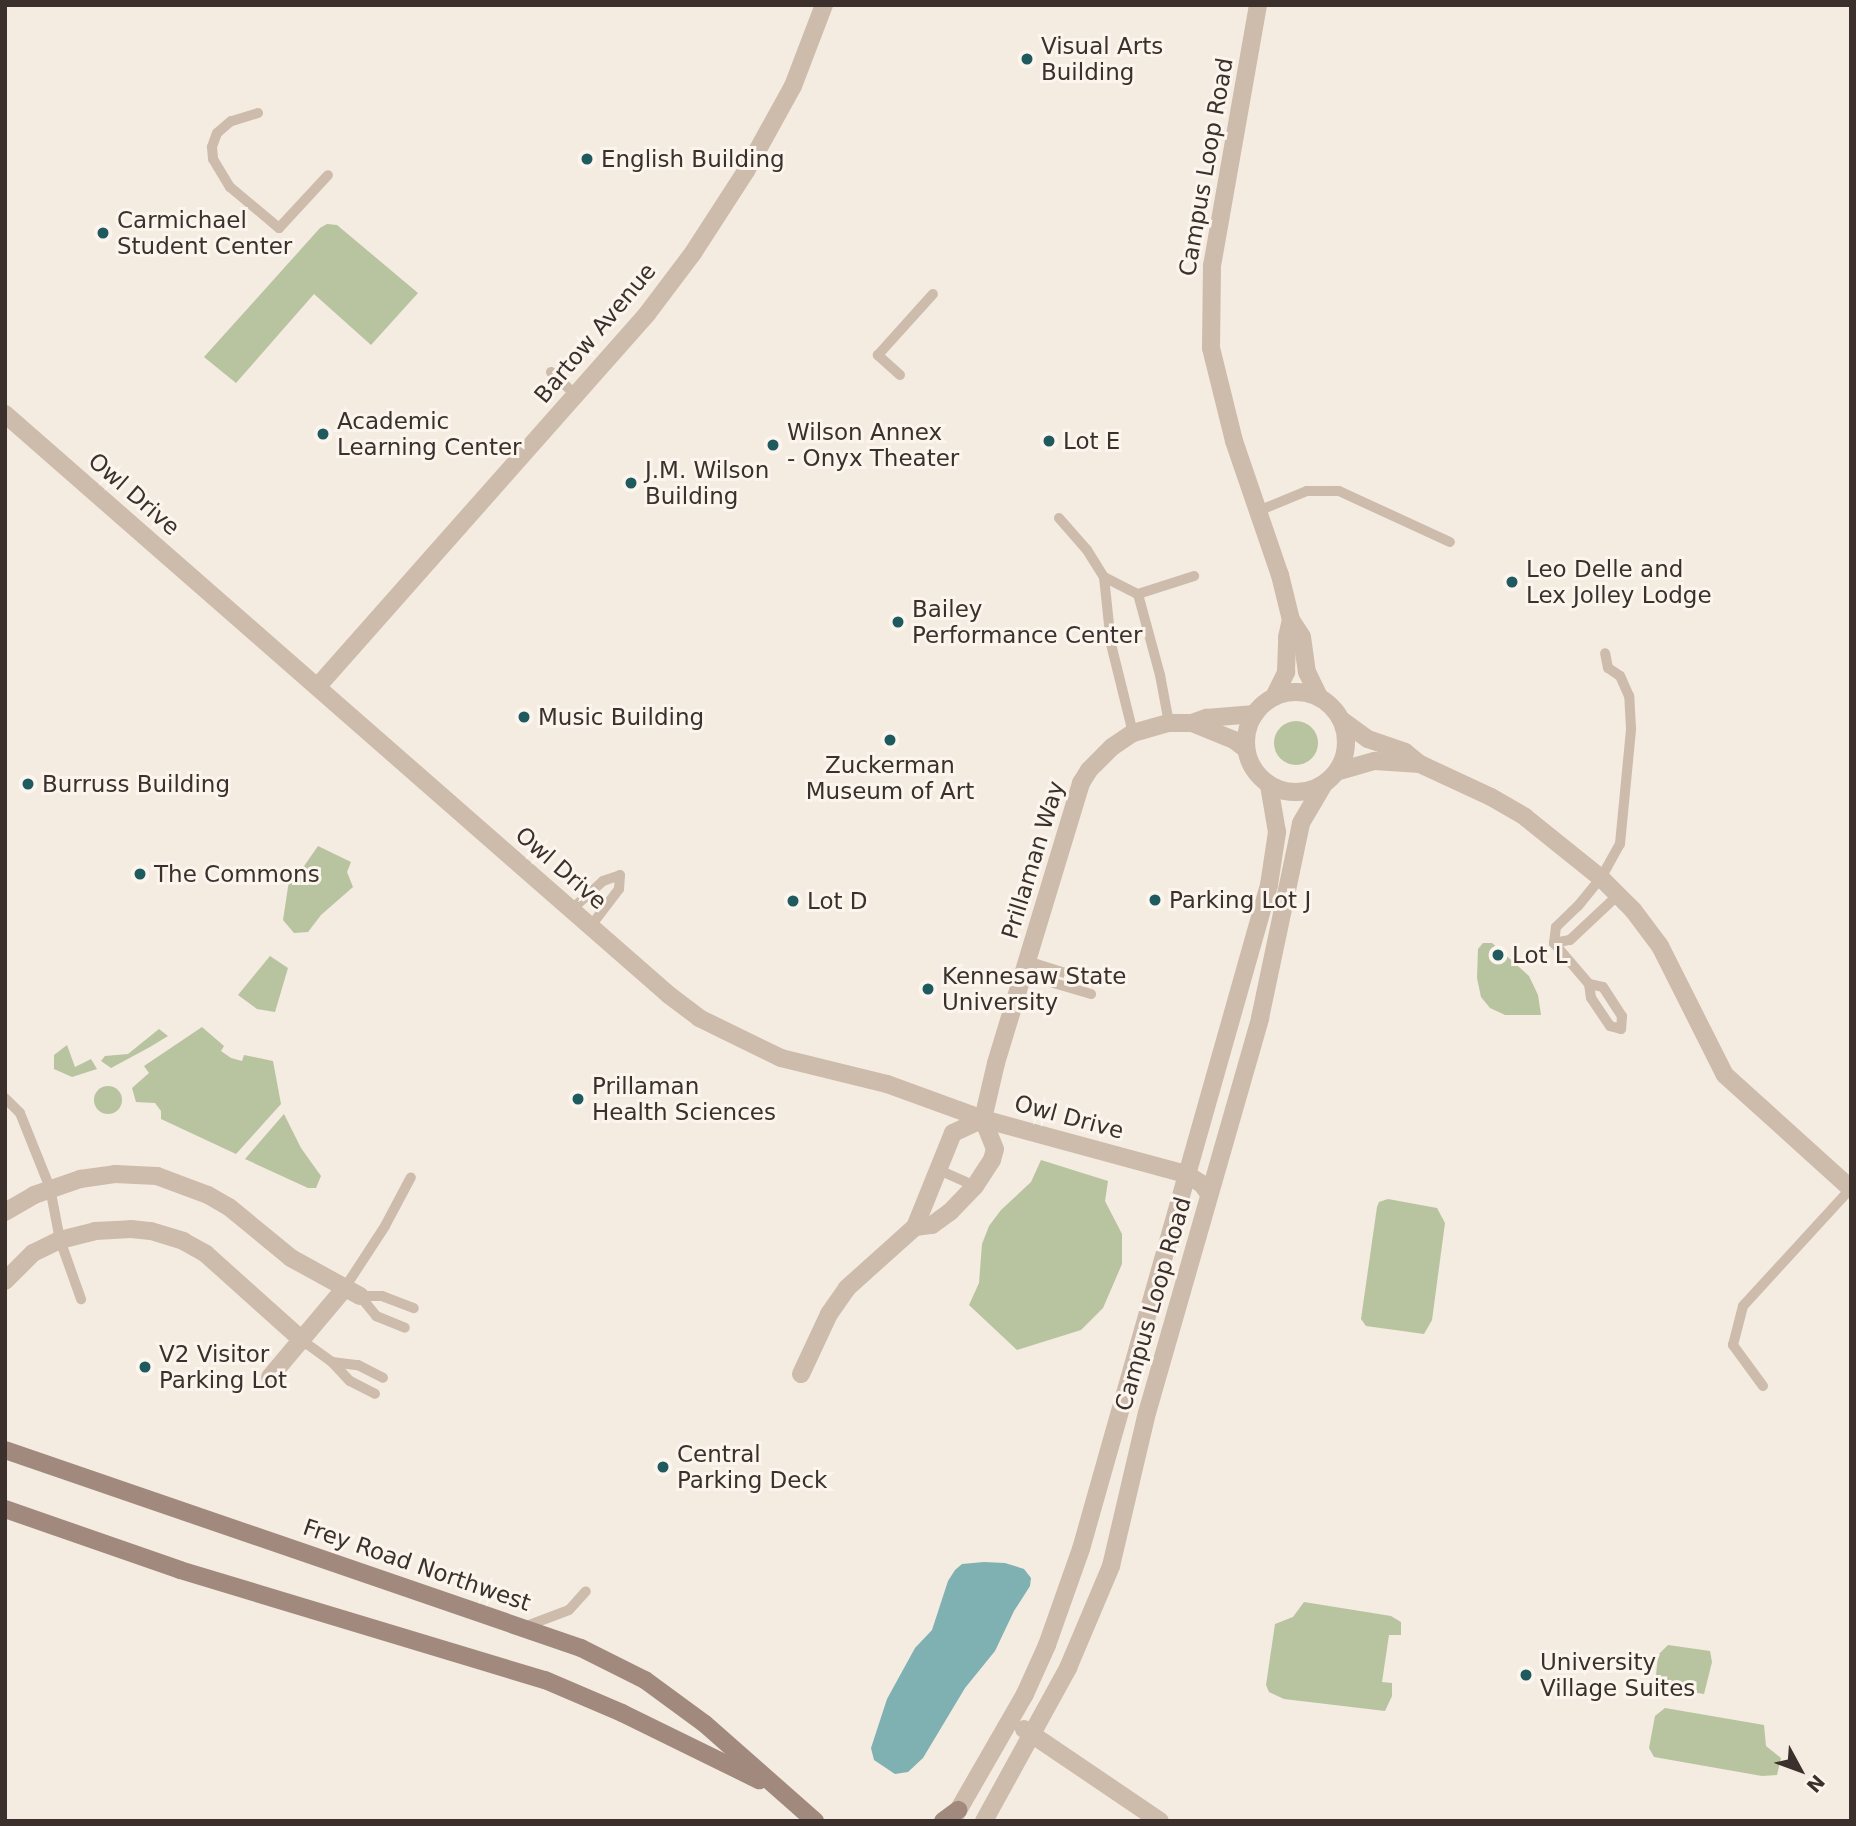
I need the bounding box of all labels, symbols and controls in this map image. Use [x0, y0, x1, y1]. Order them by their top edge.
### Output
place label: Visual Arts Building [1041, 32, 1163, 86]
marker: Visual Arts Building [1019, 51, 1035, 67]
street label: Campus Loop Road [1173, 56, 1239, 278]
place label: English Building [601, 145, 785, 173]
marker: English Building [579, 151, 595, 167]
place label: Carmichael Student Center [117, 206, 292, 260]
marker: Carmichael Student Center [95, 225, 111, 241]
street label: Bartow Avenue [529, 257, 661, 409]
place label: Academic Learning Center [337, 407, 522, 461]
place label: Wilson Annex - Onyx Theater [787, 418, 959, 472]
marker: Academic Learning Center [315, 426, 331, 442]
place label: Lot E [1063, 427, 1120, 455]
marker: Lot E [1041, 433, 1057, 449]
marker: Wilson Annex - Onyx Theater [765, 437, 781, 453]
street label: Owl Drive [83, 447, 185, 541]
place label: J.M. Wilson Building [645, 456, 769, 510]
marker: J.M. Wilson Building [623, 475, 639, 491]
place label: Leo Delle and Lex Jolley Lodge [1526, 555, 1712, 609]
marker: Leo Delle and Lex Jolley Lodge [1504, 574, 1520, 590]
place label: Bailey Performance Center [912, 595, 1142, 649]
marker: Bailey Performance Center [890, 614, 906, 630]
place label: Music Building [538, 703, 704, 731]
marker: Music Building [516, 709, 532, 725]
marker: Zuckerman Museum of Art [882, 732, 898, 748]
place label: Zuckerman Museum of Art [806, 751, 974, 805]
place label: Burruss Building [42, 770, 230, 798]
marker: Burruss Building [20, 776, 36, 792]
street label: Prillaman Way [996, 778, 1070, 942]
street label: Owl Drive [510, 821, 612, 915]
place label: The Commons [154, 860, 320, 888]
marker: The Commons [132, 866, 148, 882]
place label: Parking Lot J [1169, 886, 1311, 914]
place label: Lot D [807, 887, 868, 915]
marker: Parking Lot J [1147, 892, 1163, 908]
marker: Lot D [785, 893, 801, 909]
place label: Lot L [1512, 941, 1568, 969]
marker: Lot L [1490, 947, 1506, 963]
place label: Kennesaw State University [942, 962, 1126, 1016]
marker: Kennesaw State University [920, 981, 936, 997]
place label: Prillaman Health Sciences [592, 1072, 776, 1126]
street label: Owl Drive [1011, 1089, 1127, 1145]
marker: Prillaman Health Sciences [570, 1091, 586, 1107]
street label: Campus Loop Road [1109, 1194, 1197, 1414]
place label: V2 Visitor Parking Lot [159, 1340, 287, 1394]
marker: V2 Visitor Parking Lot [137, 1359, 153, 1375]
place label: Central Parking Deck [677, 1440, 827, 1494]
marker: Central Parking Deck [655, 1459, 671, 1475]
street label: Frey Road Northwest [300, 1513, 534, 1617]
place label: University Village Suites [1540, 1648, 1695, 1702]
marker: University Village Suites [1518, 1667, 1534, 1683]
north arrow [1765, 1735, 1835, 1805]
text: N [1802, 1771, 1829, 1797]

